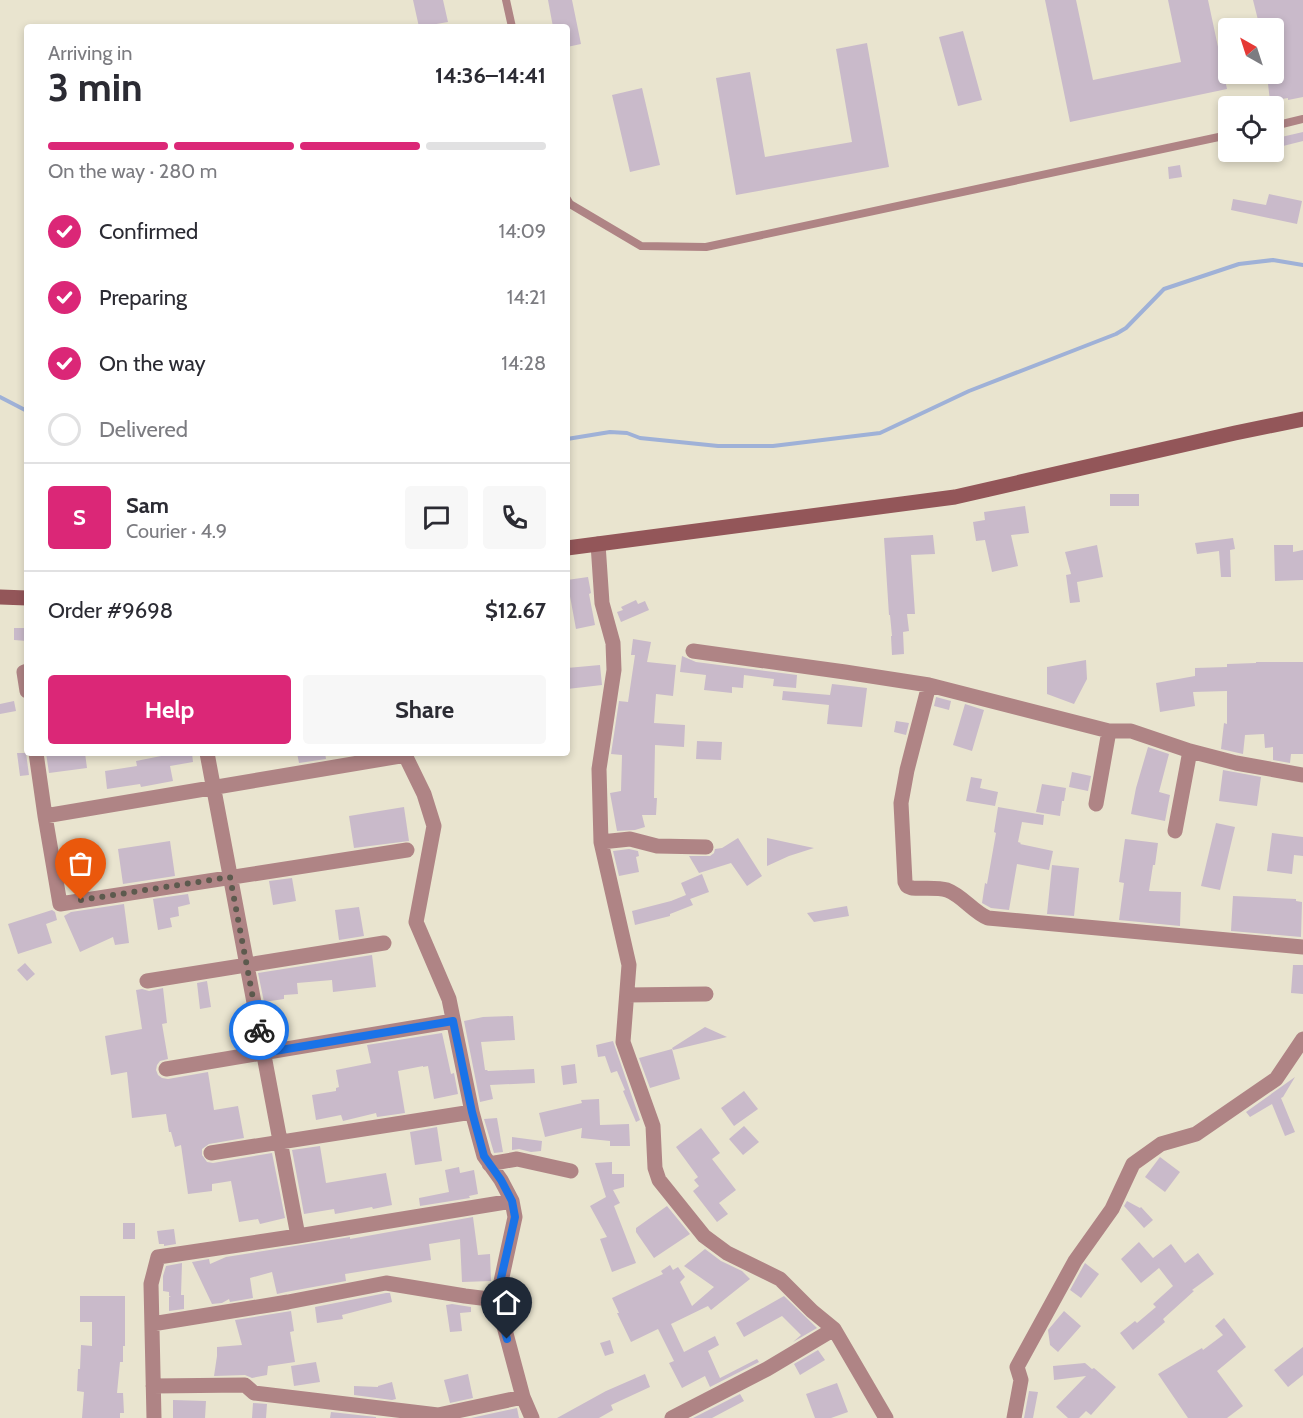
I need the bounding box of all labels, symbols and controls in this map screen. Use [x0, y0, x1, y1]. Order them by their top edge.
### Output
north arrow [1218, 18, 1284, 84]
map controls [1218, 18, 1284, 162]
text: Arriving in [48, 41, 132, 65]
text: 14:36–14:41 [435, 62, 546, 89]
text: 3 min [48, 63, 143, 111]
button: locate [1218, 96, 1284, 162]
text: On the way · 280 m [48, 159, 217, 183]
icon: check [48, 215, 81, 248]
text: Confirmed [99, 218, 198, 245]
text: 14:09 [498, 219, 546, 243]
icon: check [48, 281, 81, 314]
text: Preparing [99, 284, 187, 311]
text: 14:21 [507, 285, 546, 309]
icon: check [48, 347, 81, 380]
text: On the way [99, 350, 206, 377]
text: 14:28 [501, 351, 546, 375]
text: Delivered [99, 416, 188, 443]
button: chat [405, 486, 468, 549]
button: phone [483, 486, 546, 549]
text: Sam [126, 492, 169, 519]
text: S [73, 504, 86, 531]
text: Courier · 4.9 [126, 519, 227, 543]
text: Order #9698 [48, 597, 173, 624]
text: $12.67 [485, 597, 546, 624]
button: Help [48, 675, 291, 744]
button: Share [303, 675, 546, 744]
pin [55, 838, 106, 900]
icon: bag [64, 847, 97, 880]
courier [229, 1000, 289, 1060]
icon: bike [243, 1014, 276, 1047]
pin [481, 1277, 532, 1339]
icon: home [490, 1286, 523, 1319]

